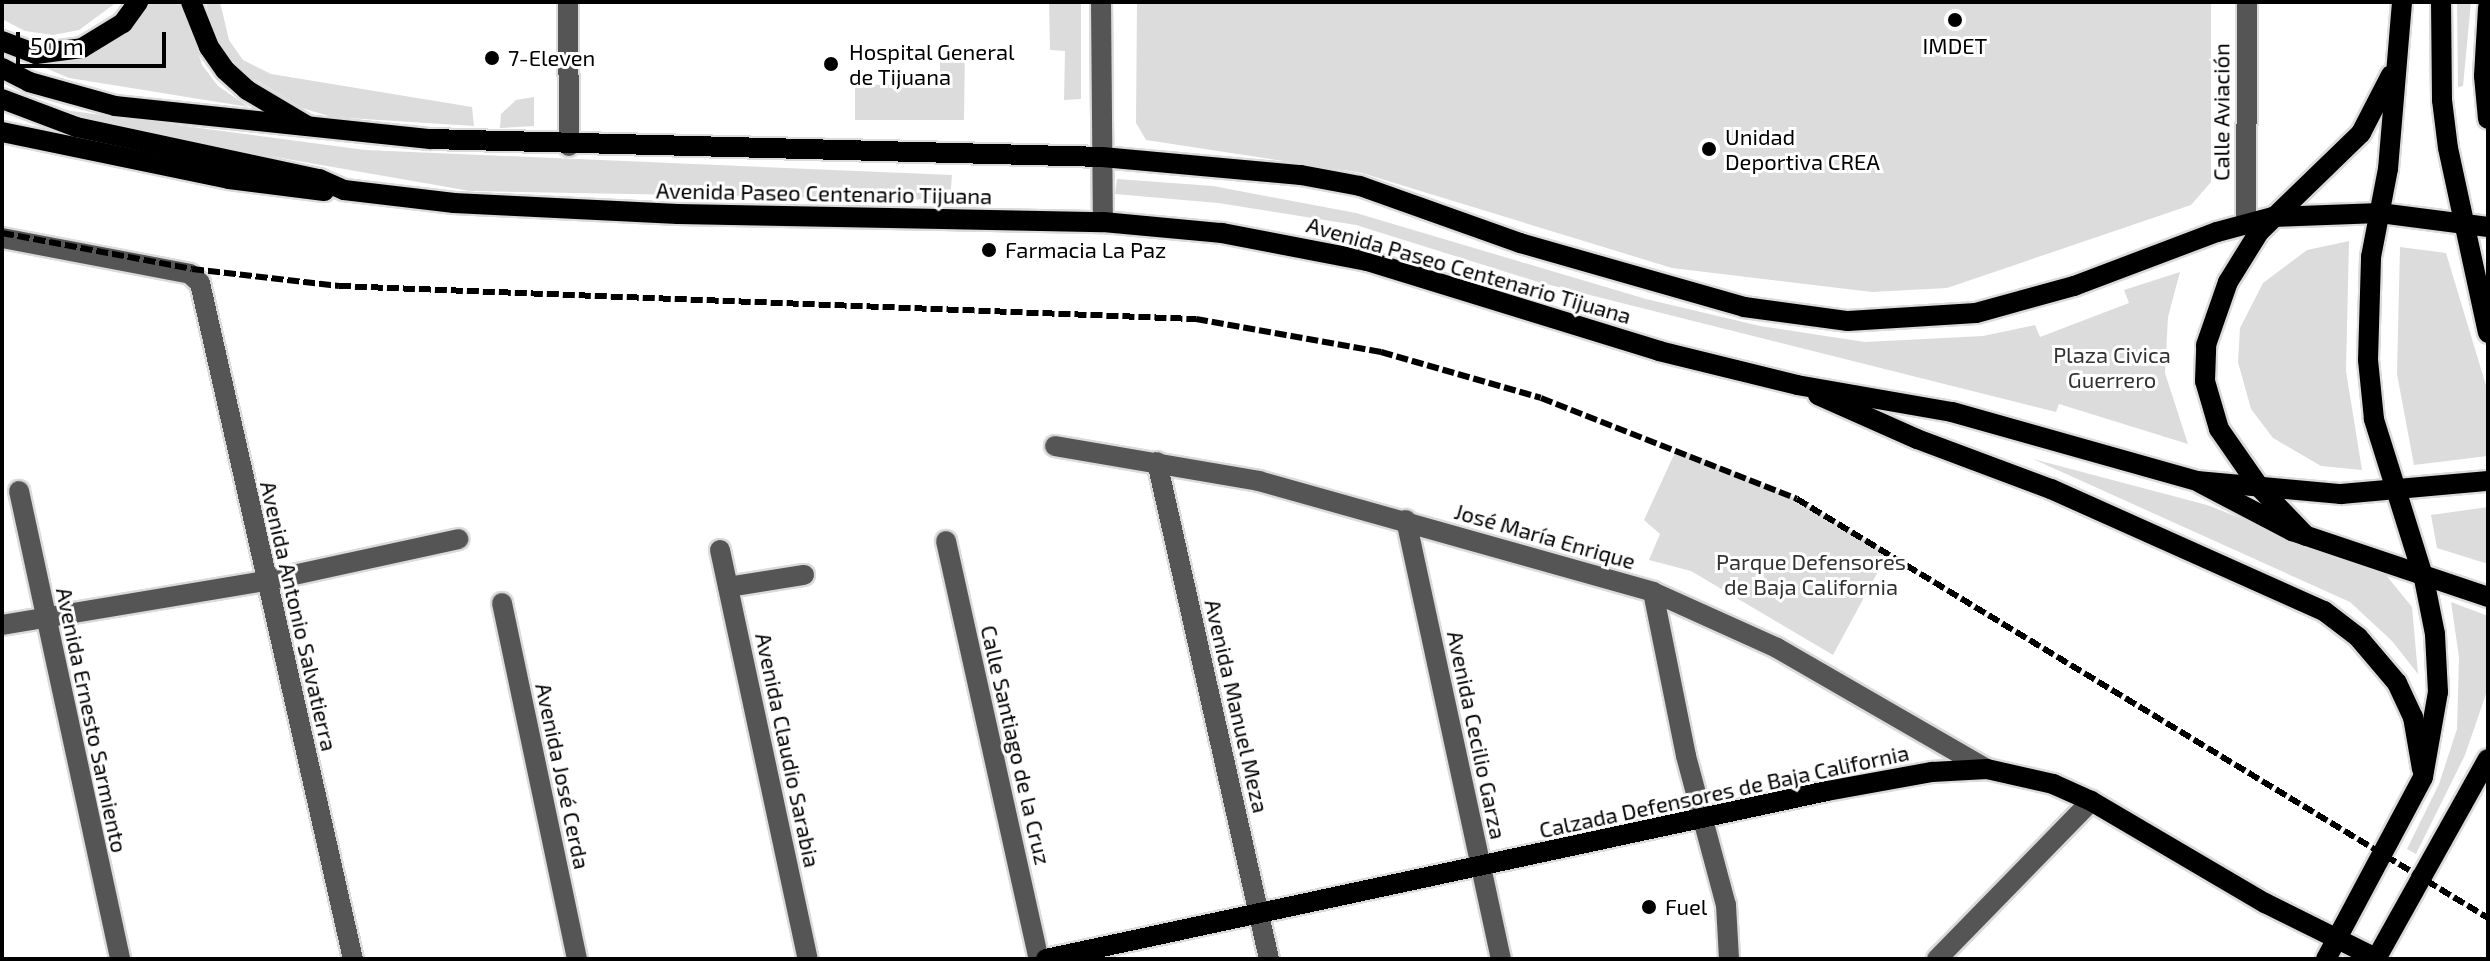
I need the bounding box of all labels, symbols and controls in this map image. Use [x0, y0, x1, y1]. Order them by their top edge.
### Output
marker: IMDET [1946, 11, 1964, 29]
scale bar [20, 16, 170, 66]
text: 50 m [30, 31, 84, 60]
place label: IMDET [1923, 33, 1987, 59]
place label: Hospital General de Tijuana [849, 38, 1015, 90]
street label: Calle Aviación [2208, 43, 2234, 181]
place label: 7-Eleven [508, 45, 595, 71]
marker: 7-Eleven [483, 49, 501, 67]
marker: Hospital General de Tijuana [820, 53, 842, 75]
place label: Unidad Deportiva CREA [1725, 123, 1880, 174]
marker: Unidad Deportiva CREA [1700, 140, 1718, 158]
street label: Avenida Paseo Centenario Tijuana [655, 177, 993, 209]
street label: Avenida Paseo Centenario Tijuana [1303, 211, 1635, 329]
place label: Farmacia La Paz [1005, 237, 1166, 263]
marker: Farmacia La Paz [980, 241, 998, 259]
park label: Plaza Civica Guerrero [2053, 341, 2171, 392]
street label: Avenida Antonio Salvatierra [255, 478, 343, 754]
street label: José María Enrique [1452, 498, 1638, 574]
park label: Parque Defensores de Baja California [1716, 548, 1906, 600]
street label: Avenida Ernesto Sarmiento [51, 585, 133, 855]
street label: Avenida Manuel Meza [1200, 596, 1274, 816]
street label: Calle Santiago de la Cruz [976, 623, 1056, 867]
street label: Avenida Cecilio Garza [1442, 628, 1512, 842]
street label: Avenida Claudio Sarabia [750, 630, 826, 870]
street label: Avenida José Cerda [530, 680, 596, 872]
street label: Calzada Defensores de Baja California [1537, 739, 1911, 843]
place label: Fuel [1665, 894, 1707, 920]
marker: Fuel [1640, 898, 1658, 916]

